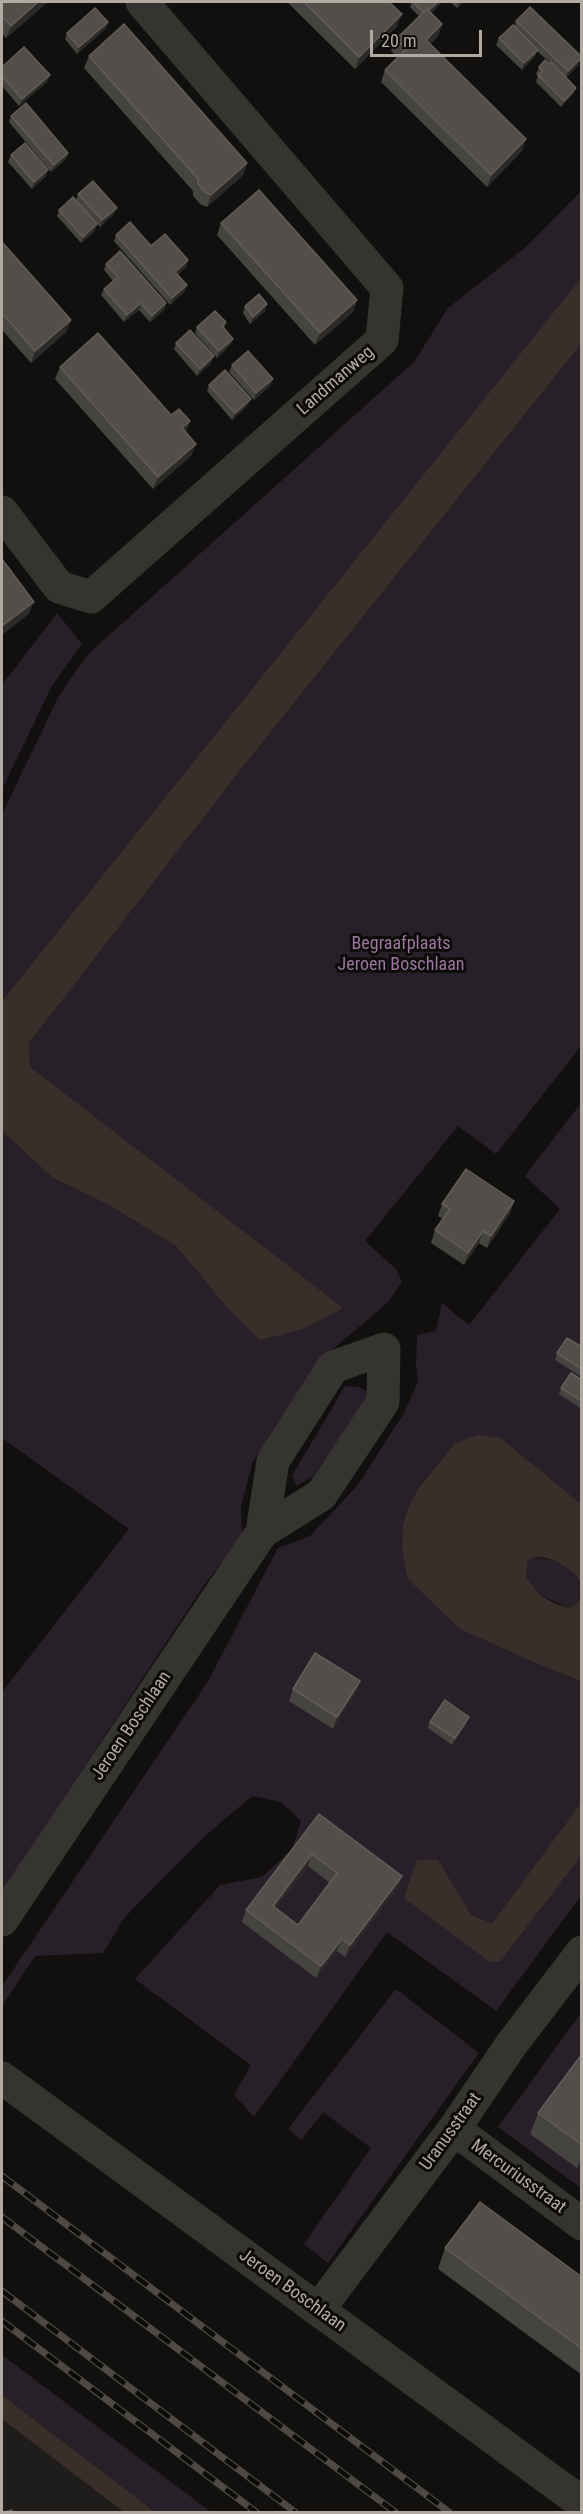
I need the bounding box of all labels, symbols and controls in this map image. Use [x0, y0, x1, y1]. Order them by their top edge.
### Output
scale bar [373, 18, 486, 56]
text: 20 m [381, 30, 416, 51]
street label: Landmanweg [293, 342, 379, 420]
park label: Begraafplaats Jeroen Boschlaan [338, 933, 464, 976]
street label: Jeroen Boschlaan [88, 1667, 176, 1785]
street label: Uranusstraat [416, 2089, 486, 2175]
street label: Mercuriusstraat [466, 2135, 570, 2219]
street label: Jeroen Boschlaan [234, 2245, 350, 2337]

